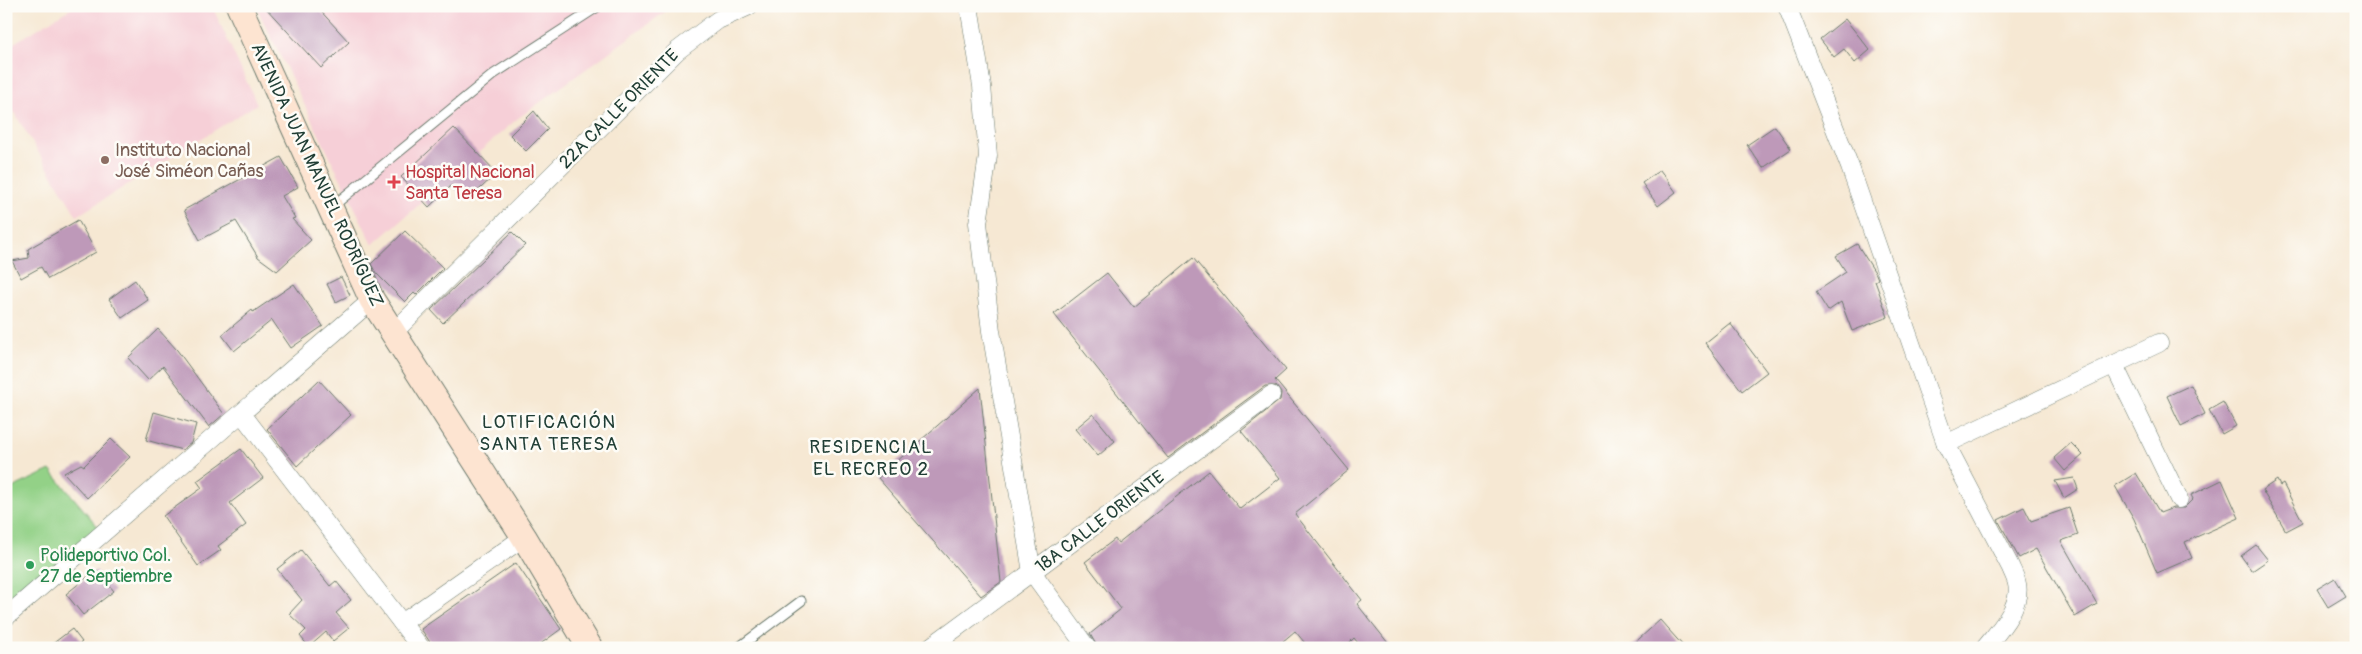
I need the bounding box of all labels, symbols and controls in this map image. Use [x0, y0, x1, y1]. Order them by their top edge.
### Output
street label: AVENIDA JUAN MANUEL RODRÍGUEZ [246, 39, 388, 311]
street label: 22A CALLE ORIENTE [554, 44, 684, 174]
place label: Instituto Nacional José Siméon Cañas [115, 139, 263, 183]
marker: Instituto Nacional José Siméon Cañas [99, 154, 111, 166]
place label: Hospital Nacional Santa Teresa [405, 161, 535, 205]
marker: Hospital Nacional Santa Teresa [387, 175, 401, 189]
district label: LOTIFICACIÓN SANTA TERESA [479, 410, 619, 456]
district label: RESIDENCIAL EL RECREO 2 [809, 435, 933, 481]
street label: 18A CALLE ORIENTE [1031, 466, 1169, 578]
place label: Polideportivo Col. 27 de Septiembre [40, 544, 172, 588]
marker: Polideportivo Col. 27 de Septiembre [24, 559, 36, 571]

